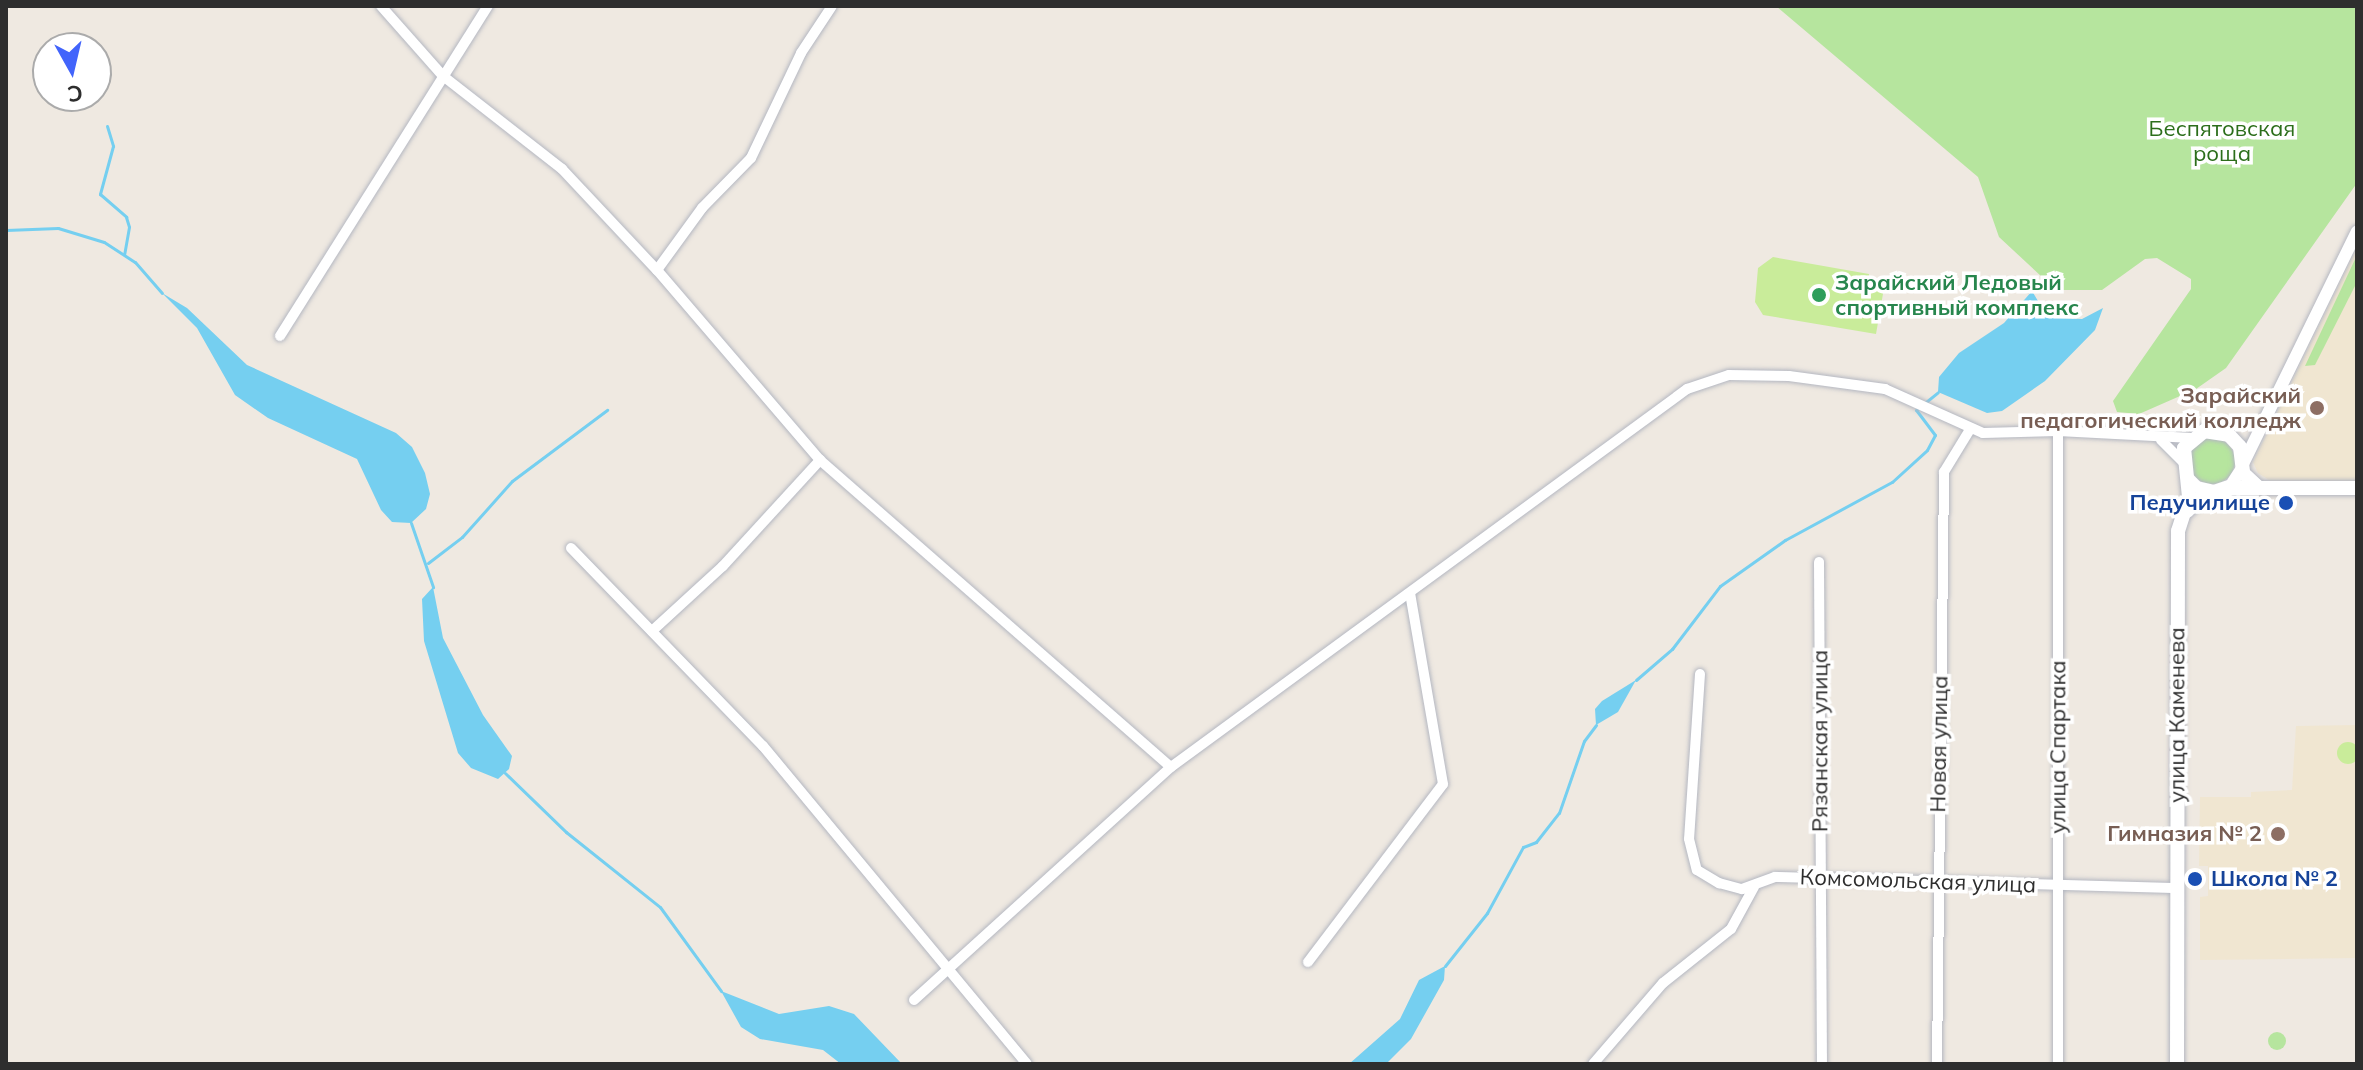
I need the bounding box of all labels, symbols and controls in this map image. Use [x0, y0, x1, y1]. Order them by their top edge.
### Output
north arrow [32, 32, 112, 112]
text: С [66, 79, 84, 109]
park label: Беспятовская роща [2149, 115, 2295, 166]
place label: Зарайский Ледовый спортивный комплекс [1835, 269, 2079, 320]
marker: Зарайский Ледовый спортивный комплекс [1810, 286, 1828, 304]
place label: Зарайский педагогический колледж [2020, 382, 2301, 434]
marker: Зарайский педагогический колледж [2308, 399, 2326, 417]
place label: Педучилище [2129, 490, 2270, 516]
marker: Педучилище [2277, 494, 2295, 512]
street label: улица Каменева [2164, 627, 2190, 803]
street label: Рязанская улица [1807, 650, 1833, 832]
street label: улица Спартака [2045, 660, 2071, 834]
street label: Новая улица [1925, 675, 1953, 813]
place label: Гимназия № 2 [2107, 821, 2262, 847]
marker: Гимназия № 2 [2269, 825, 2287, 843]
street label: Комсомольская улица [1799, 864, 2037, 898]
place label: Школа № 2 [2211, 866, 2338, 892]
marker: Школа № 2 [2186, 870, 2204, 888]

